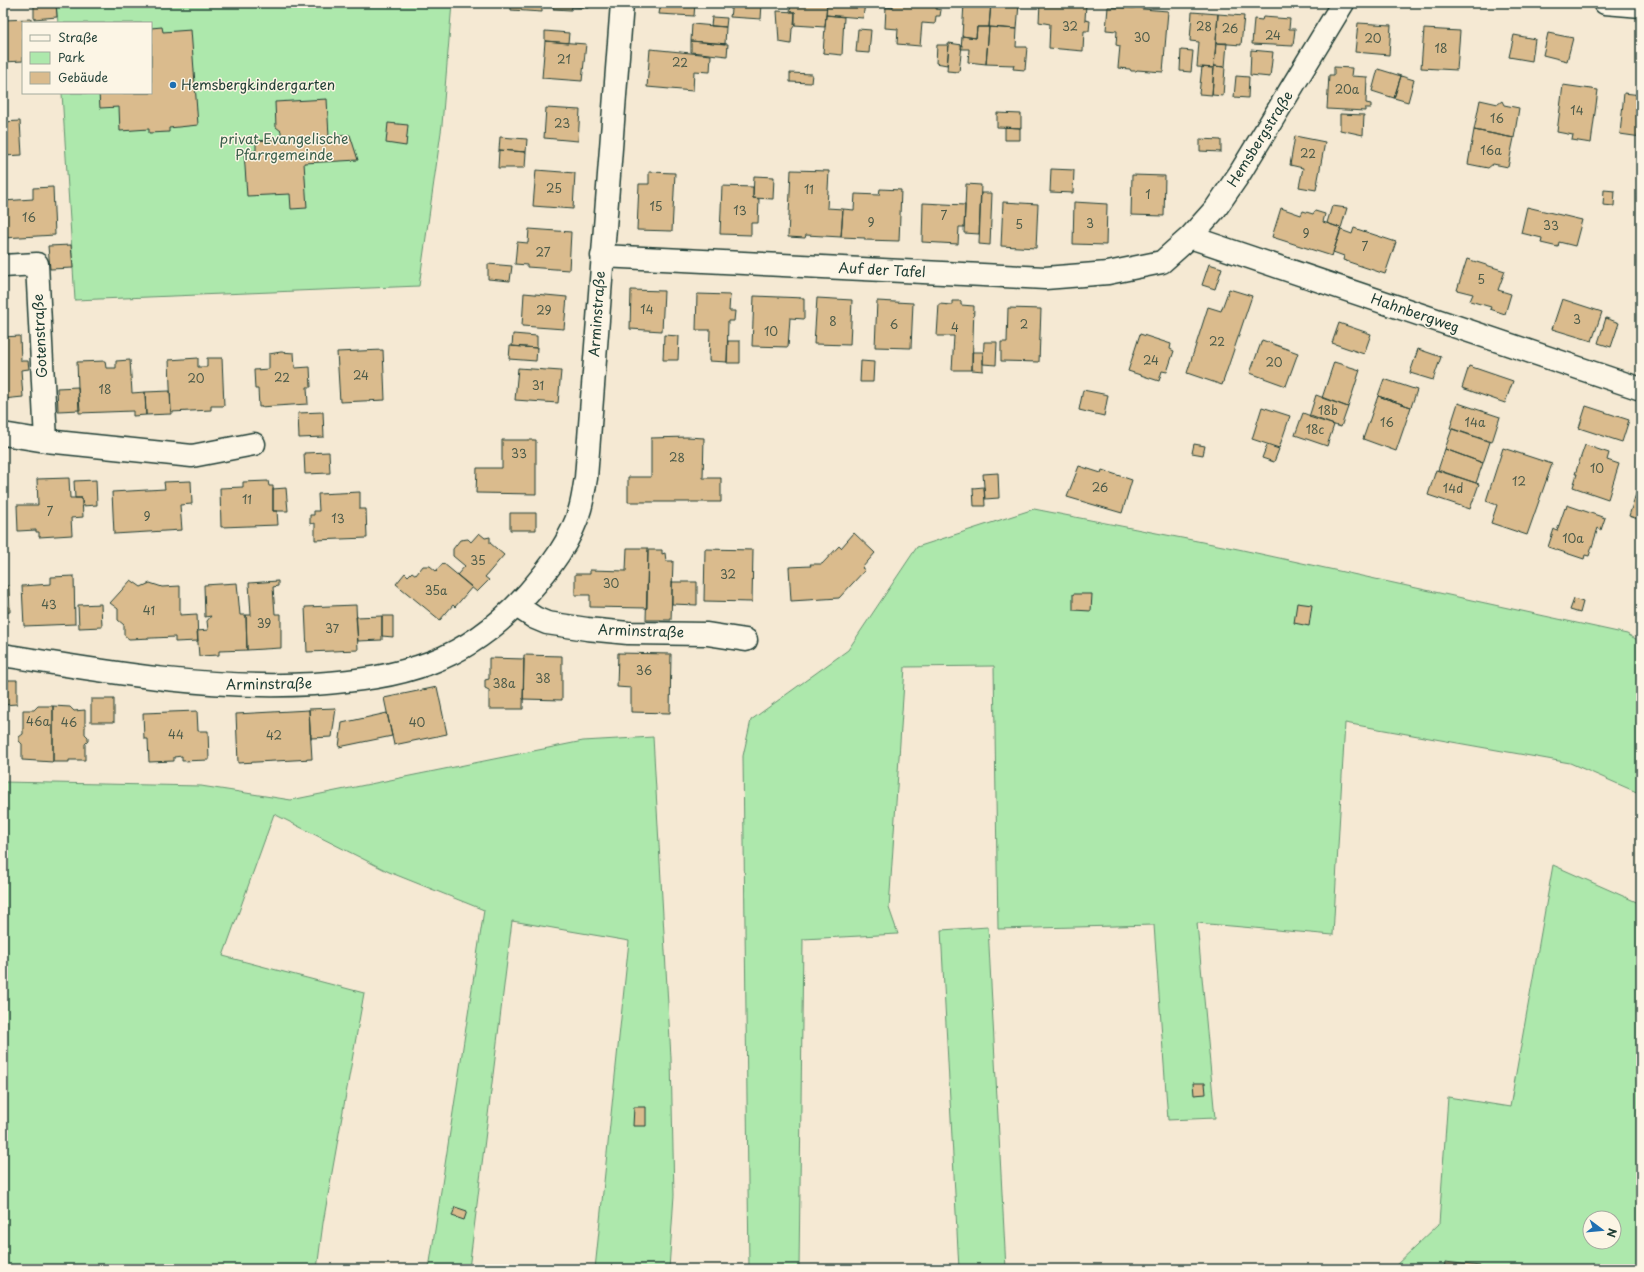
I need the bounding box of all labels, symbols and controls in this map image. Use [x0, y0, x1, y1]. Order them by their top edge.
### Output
house number: 32 [1062, 17, 1078, 35]
house number: 28 [1196, 17, 1212, 35]
house number: 26 [1222, 19, 1238, 37]
legend [22, 22, 152, 94]
house number: 24 [1265, 26, 1281, 44]
text: Straße [58, 28, 98, 46]
house number: 30 [1134, 28, 1151, 46]
house number: 20 [1364, 29, 1382, 47]
house number: 18 [1435, 39, 1447, 57]
text: Park [58, 48, 85, 66]
house number: 21 [557, 50, 571, 68]
house number: 22 [672, 53, 688, 71]
text: Gebäude [58, 68, 108, 86]
place label: Hemsbergkindergarten [181, 74, 335, 95]
marker: Hemsbergkindergarten [168, 80, 178, 90]
house number: 20a [1335, 80, 1360, 98]
street label: Hemsbergstraße [1221, 86, 1298, 191]
house number: 14 [1570, 101, 1584, 119]
house number: 16 [1490, 109, 1504, 127]
house number: 23 [554, 114, 570, 132]
park label: privat Evangelische Pfarrgemeinde [220, 128, 348, 165]
house number: 16a [1480, 141, 1502, 159]
house number: 22 [1300, 144, 1316, 162]
house number: 25 [546, 179, 562, 197]
house number: 11 [804, 180, 814, 198]
house number: 1 [1145, 185, 1151, 203]
house number: 15 [649, 197, 663, 215]
house number: 13 [733, 201, 747, 219]
house number: 7 [941, 206, 948, 224]
house number: 16 [22, 208, 36, 226]
house number: 9 [867, 213, 875, 231]
house number: 3 [1086, 214, 1094, 232]
house number: 5 [1015, 215, 1023, 233]
house number: 33 [1543, 216, 1559, 234]
house number: 9 [1302, 224, 1310, 242]
house number: 7 [1362, 237, 1369, 255]
house number: 27 [536, 243, 551, 261]
street label: Auf der Tafel [838, 257, 926, 282]
street label: Arminstraße [583, 270, 610, 358]
house number: 5 [1477, 270, 1485, 288]
street label: Hahnbergweg [1368, 288, 1462, 337]
street label: Gotenstraße [27, 293, 52, 379]
house number: 14 [640, 300, 654, 318]
house number: 29 [536, 301, 552, 319]
house number: 3 [1573, 310, 1581, 328]
house number: 8 [829, 312, 837, 330]
house number: 6 [890, 315, 898, 333]
house number: 2 [1020, 315, 1028, 333]
house number: 4 [951, 318, 959, 336]
house number: 10 [764, 322, 778, 340]
house number: 22 [1209, 332, 1225, 350]
house number: 24 [1143, 351, 1159, 369]
house number: 20 [1265, 353, 1283, 371]
house number: 24 [353, 366, 369, 384]
house number: 22 [274, 368, 290, 386]
house number: 20 [187, 369, 205, 387]
house number: 31 [532, 376, 544, 394]
house number: 18 [99, 380, 111, 398]
house number: 18b [1318, 401, 1338, 419]
house number: 16 [1380, 413, 1394, 431]
house number: 14a [1465, 413, 1486, 431]
house number: 18c [1306, 420, 1325, 438]
house number: 33 [511, 444, 527, 462]
house number: 28 [669, 448, 685, 466]
house number: 10 [1590, 459, 1604, 477]
house number: 12 [1512, 472, 1526, 490]
house number: 26 [1092, 478, 1108, 496]
house number: 14d [1443, 479, 1463, 497]
house number: 11 [242, 490, 252, 508]
house number: 7 [47, 502, 54, 520]
house number: 9 [143, 507, 151, 525]
house number: 13 [331, 509, 345, 527]
house number: 10a [1562, 529, 1584, 547]
house number: 35 [470, 551, 486, 569]
house number: 32 [720, 565, 736, 583]
house number: 30 [603, 574, 620, 592]
house number: 35a [425, 581, 448, 599]
house number: 43 [41, 595, 57, 613]
house number: 41 [143, 601, 155, 619]
house number: 39 [257, 614, 271, 632]
house number: 37 [325, 619, 340, 637]
street label: Arminstraße [598, 619, 684, 642]
house number: 36 [636, 661, 652, 679]
house number: 38 [535, 669, 551, 687]
street label: Arminstraße [226, 672, 312, 695]
house number: 38a [493, 674, 516, 692]
house number: 46a [26, 712, 50, 730]
house number: 46 [61, 713, 77, 731]
house number: 40 [409, 713, 426, 731]
house number: 44 [168, 725, 184, 743]
house number: 42 [266, 726, 282, 744]
north arrow [1582, 1210, 1622, 1250]
text: N [1603, 1226, 1621, 1240]

